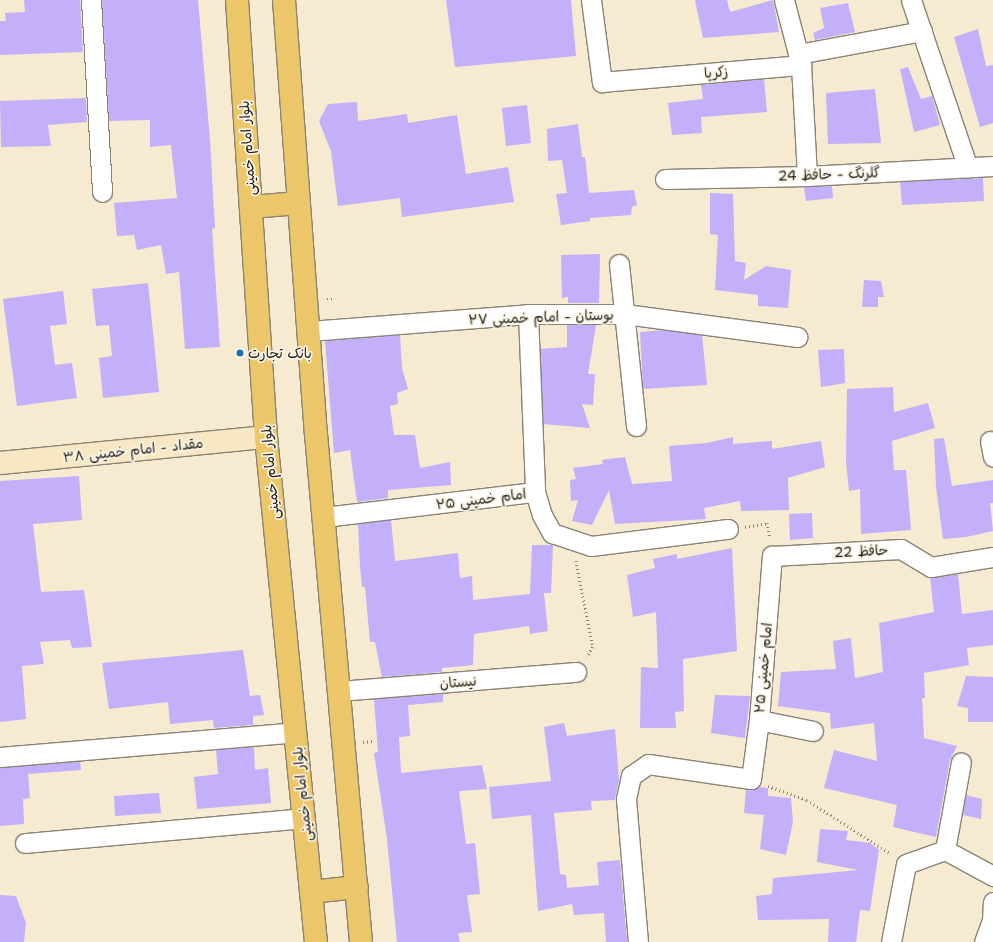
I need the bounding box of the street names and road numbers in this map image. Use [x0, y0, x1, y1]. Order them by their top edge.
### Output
street label: زکریا [703, 63, 729, 81]
street label: بلوار امام خمینی [235, 100, 259, 196]
street label: گلرنگ - حافظ 24 [777, 164, 881, 184]
street label: بوستان - امام خمینی ۲۷ [468, 306, 614, 328]
street label: بلوار امام خمینی [257, 424, 283, 520]
street label: مقداد - امام خمینی ۳۸ [62, 434, 204, 466]
street label: امام خمینی ۲۵ [435, 485, 527, 513]
street label: حافظ 22 [833, 541, 889, 561]
street label: امام خمینی ۲۵ [751, 622, 775, 714]
street label: نیستان [439, 672, 477, 692]
street label: بلوار امام خمینی [289, 746, 315, 842]

